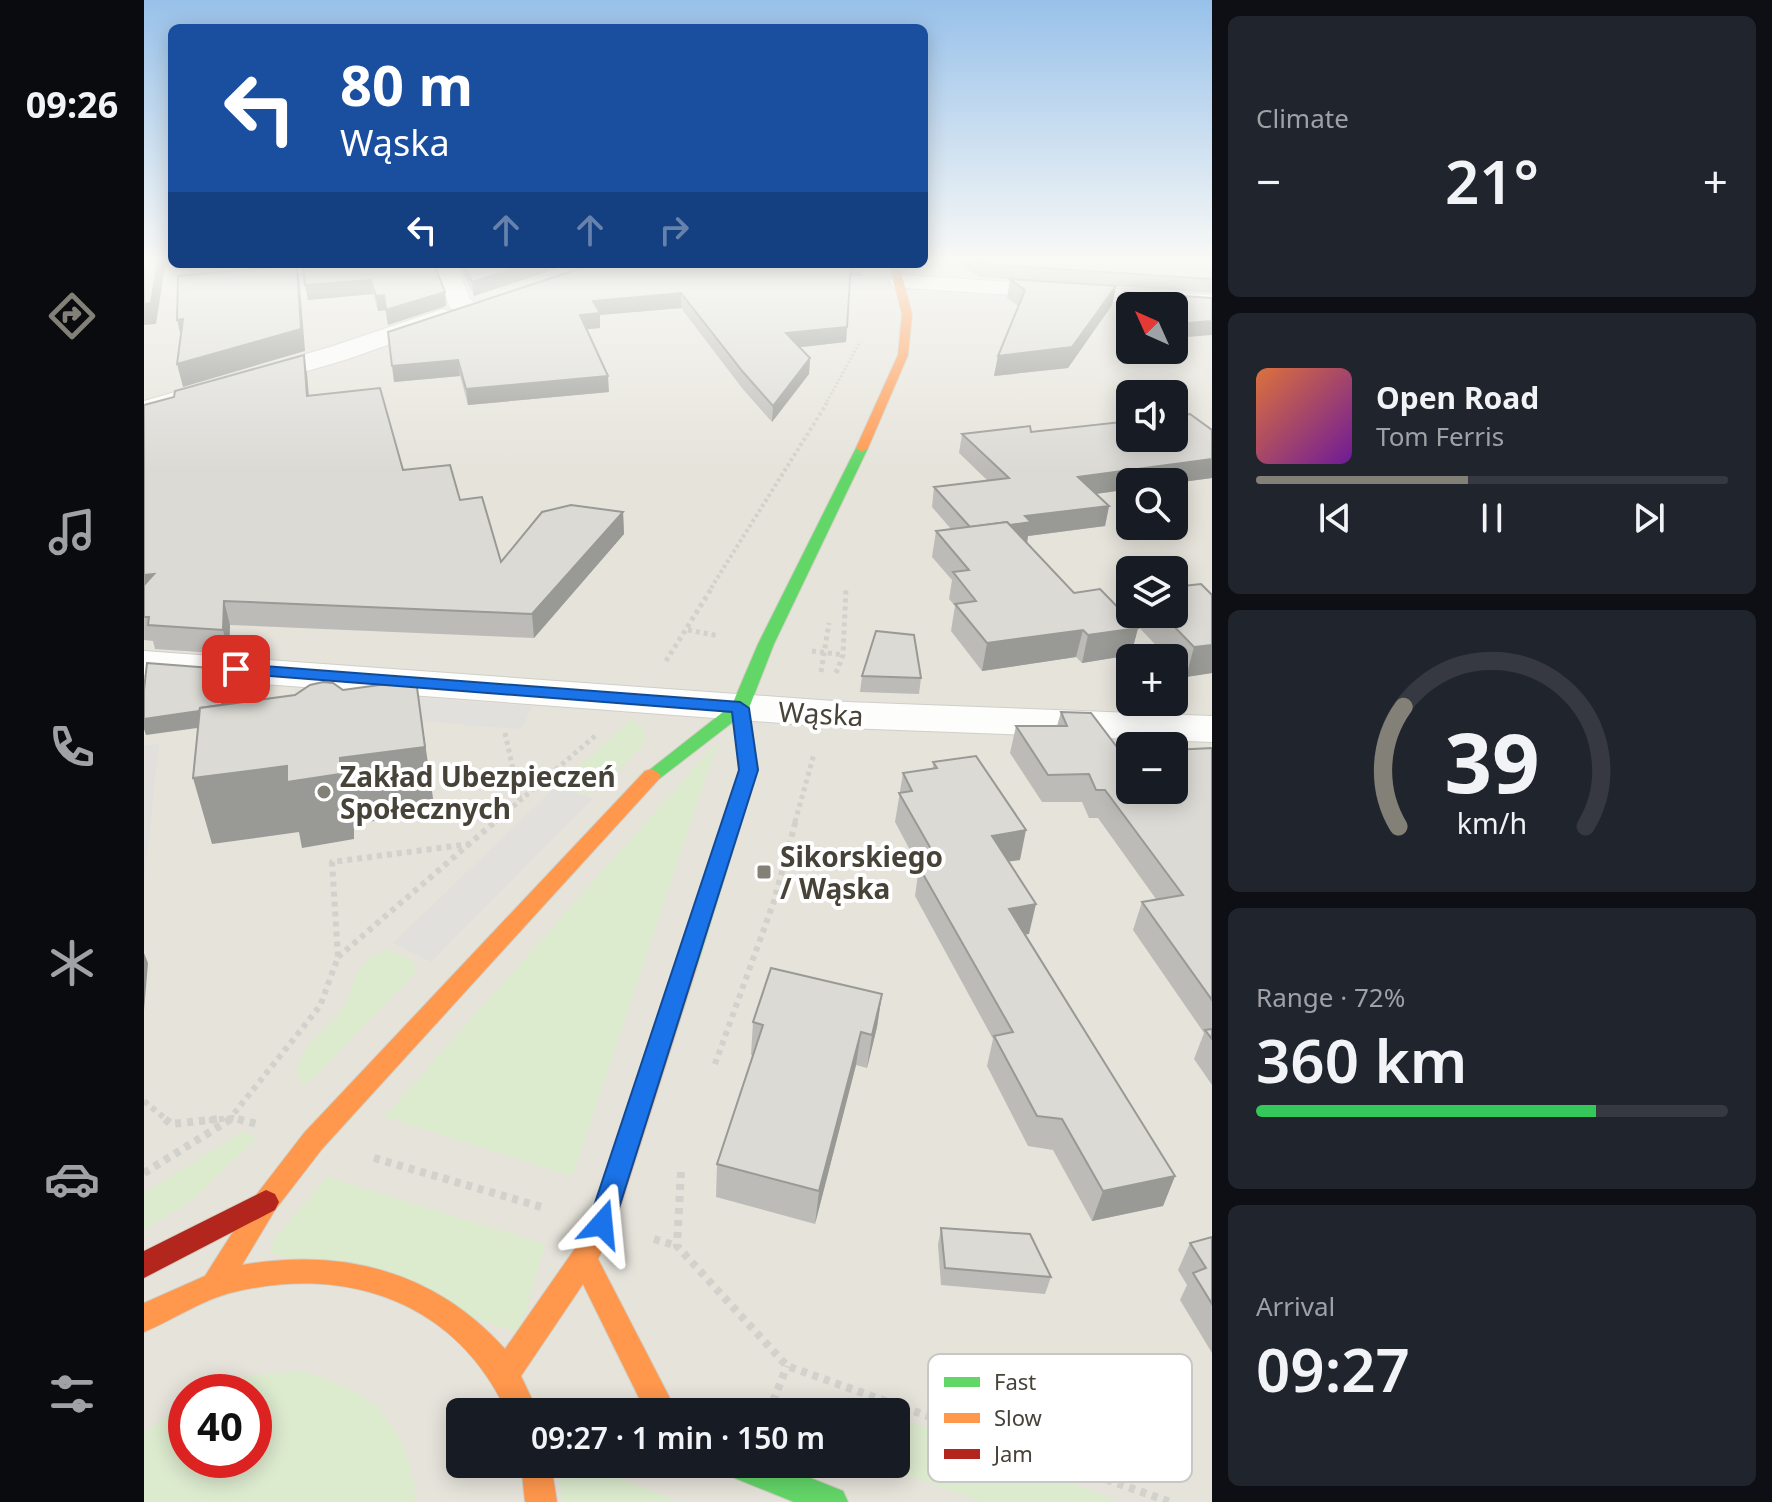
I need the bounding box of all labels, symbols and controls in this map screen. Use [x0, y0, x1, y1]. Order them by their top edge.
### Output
text: 80 m [340, 46, 473, 122]
icon: left [208, 56, 312, 160]
text: 09:26 [26, 80, 118, 129]
text: Climate [1256, 100, 1349, 136]
text: Wąska [340, 118, 450, 167]
text: 21° [1445, 140, 1539, 222]
text: − [1256, 151, 1281, 211]
text: + [1703, 151, 1728, 211]
icon: left [400, 208, 444, 252]
icon: ahead [484, 208, 528, 252]
icon: ahead [568, 208, 612, 252]
icon: right [652, 208, 696, 252]
icon: directions [44, 288, 100, 344]
north arrow [1116, 292, 1188, 364]
map controls [1116, 292, 1188, 804]
text: Open Road [1376, 377, 1539, 418]
button: sound [1116, 380, 1188, 452]
text: Tom Ferris [1376, 418, 1504, 454]
button: search [1116, 468, 1188, 540]
icon: previous [1313, 496, 1357, 540]
icon: pause [1470, 496, 1514, 540]
icon: next [1627, 496, 1671, 540]
icon: music [44, 504, 100, 560]
button: layers [1116, 556, 1188, 628]
pin [202, 635, 270, 703]
button: + [1116, 644, 1188, 716]
icon: arrive [214, 647, 258, 691]
street label: Wąska [777, 692, 865, 734]
text: 39 [1444, 704, 1540, 817]
icon: phone [44, 719, 100, 775]
button: − [1116, 732, 1188, 804]
place label: Zakład Ubezpieczeń Społecznych [340, 757, 616, 827]
marker: Zakład Ubezpieczeń Społecznych [315, 783, 333, 801]
text: km/h [1457, 803, 1527, 842]
place label: Sikorskiego / Wąska [780, 837, 943, 907]
marker: Sikorskiego / Wąska [755, 863, 773, 881]
icon: climate [44, 935, 100, 991]
text: Range · 72% [1256, 979, 1405, 1015]
text: 360 km [1256, 1019, 1467, 1101]
icon: car [44, 1151, 100, 1207]
position arrow [560, 1182, 644, 1266]
text: Arrival [1256, 1288, 1335, 1324]
text: 09:27 [1256, 1328, 1410, 1410]
legend [928, 1354, 1192, 1482]
icon: filters [44, 1366, 100, 1422]
text: Fast [994, 1366, 1036, 1396]
speed limit sign: 40 [168, 1374, 272, 1478]
text: Slow [994, 1402, 1043, 1432]
text: 09:27 · 1 min · 150 m [531, 1417, 825, 1458]
text: Jam [992, 1438, 1033, 1468]

